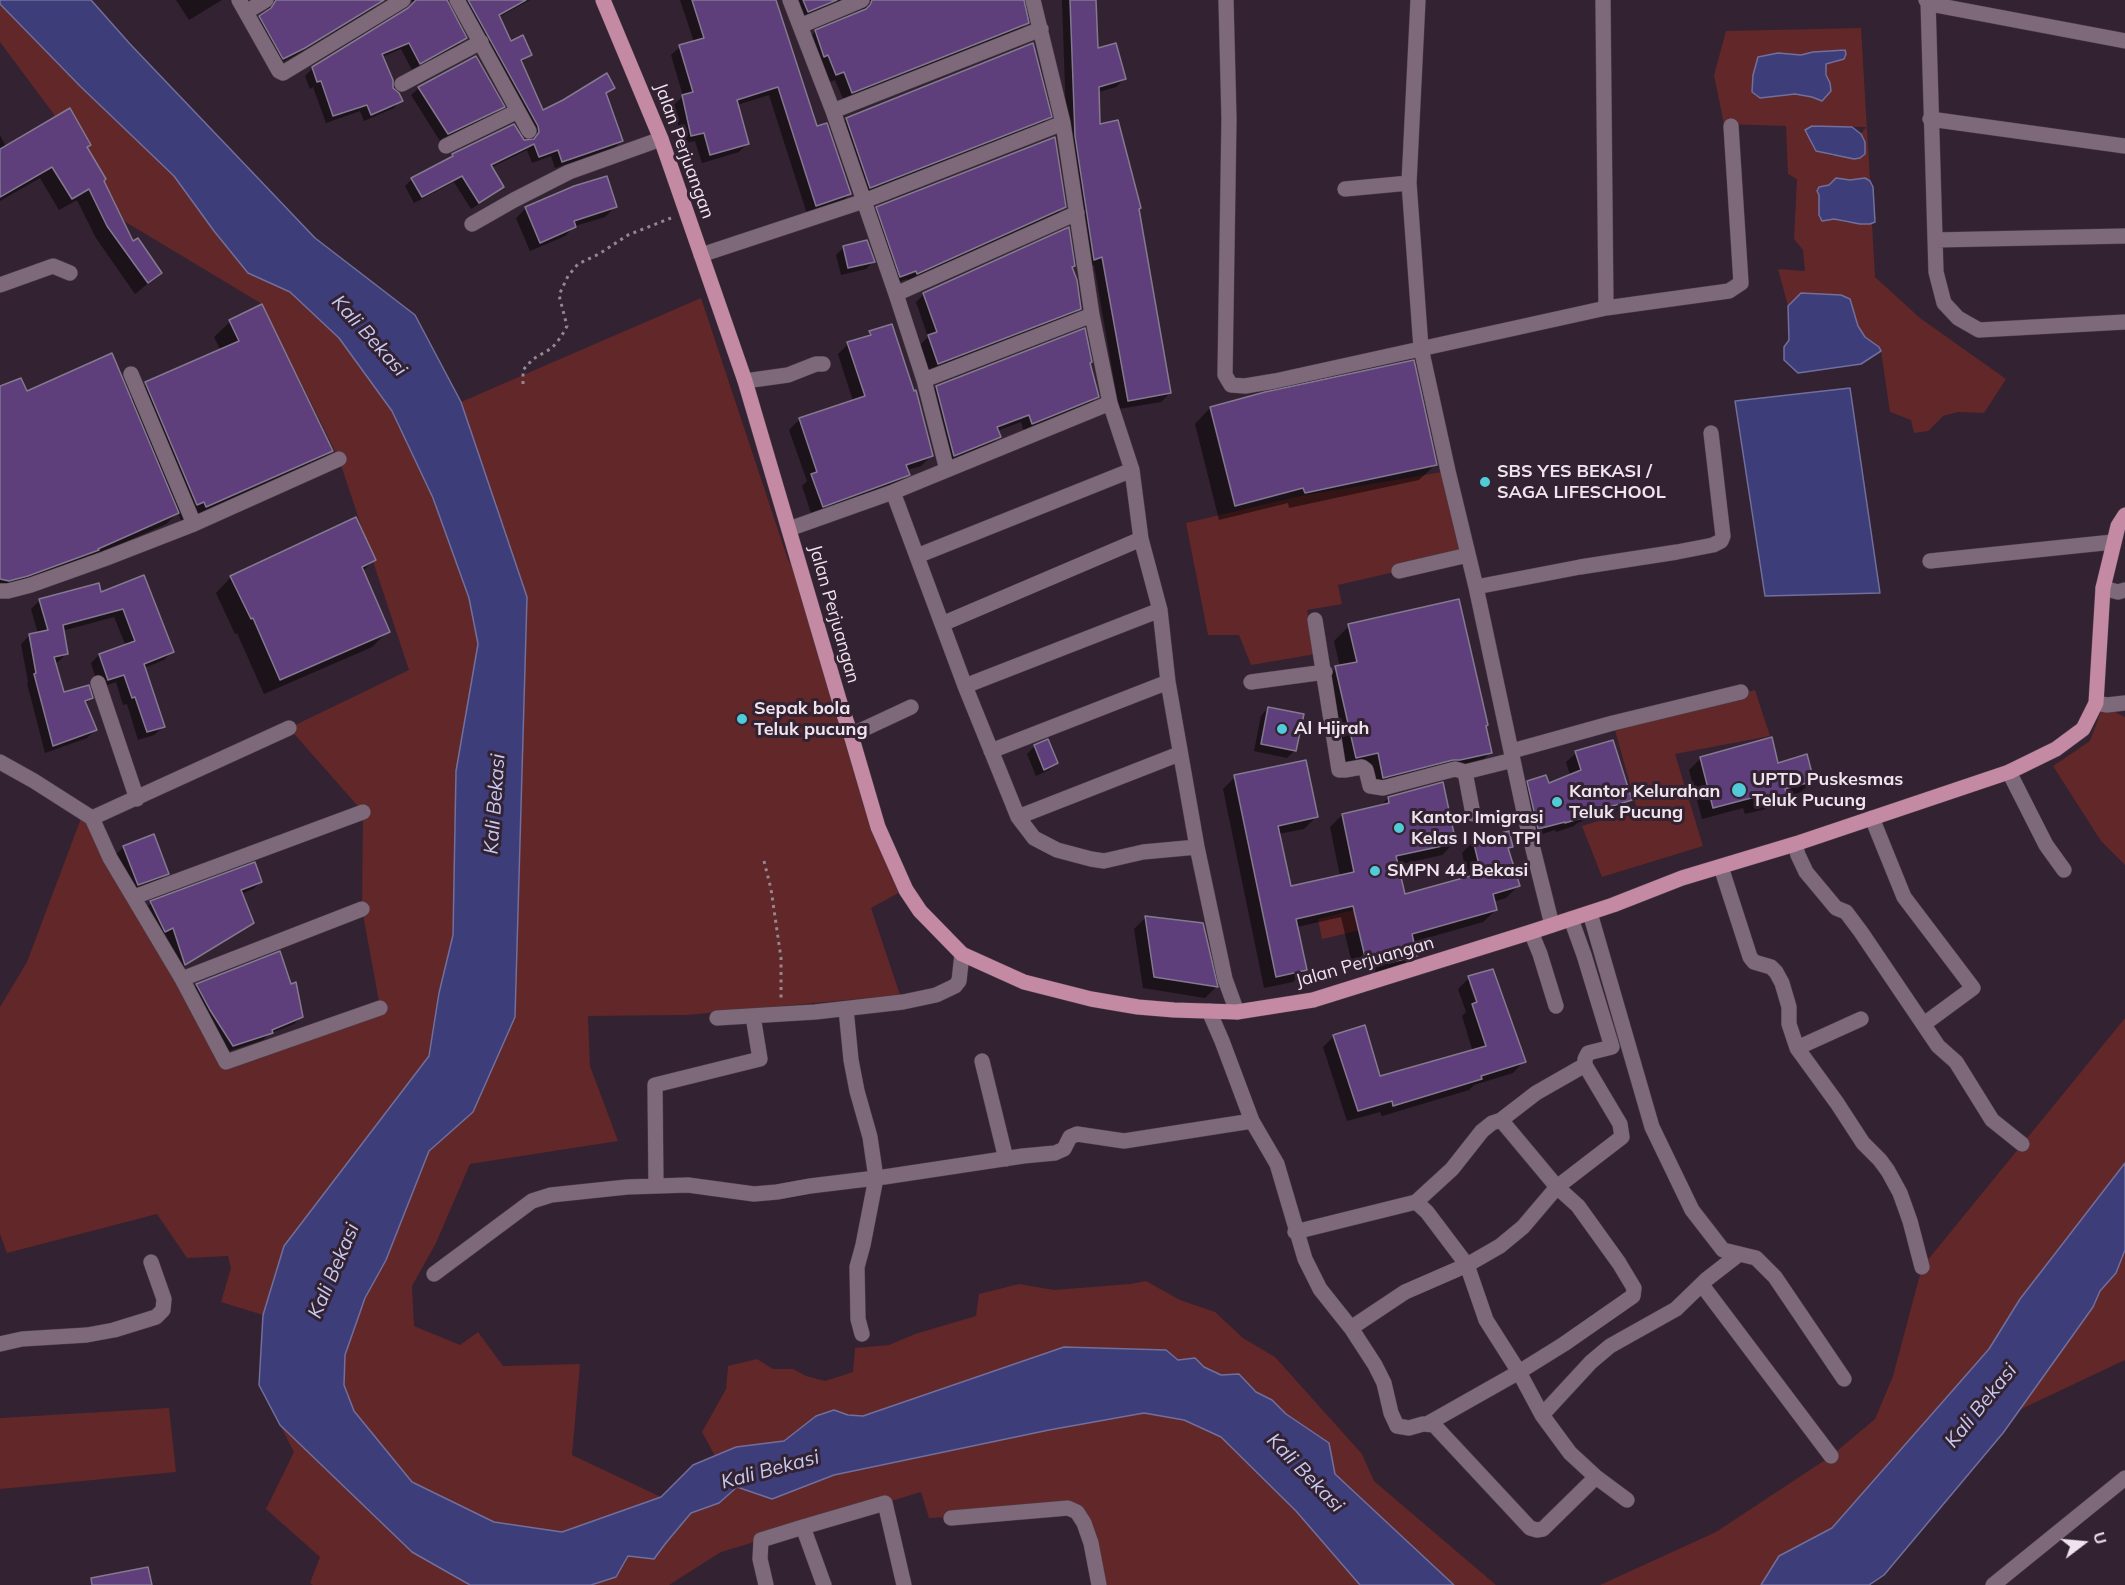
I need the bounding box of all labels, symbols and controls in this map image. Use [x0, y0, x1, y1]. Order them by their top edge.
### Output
street label: Jalan Perjuangan [649, 80, 719, 222]
water label: Kali Bekasi [326, 291, 412, 381]
place label: SBS YES BEKASI / SAGA LIFESCHOOL [1497, 461, 1666, 504]
marker: SBS YES BEKASI / SAGA LIFESCHOOL [1478, 475, 1492, 489]
street label: Jalan Perjuangan [804, 542, 864, 686]
place label: Sepak bola Teluk pucung [754, 698, 868, 740]
marker: Sepak bola Teluk pucung [735, 712, 749, 726]
place label: Al Hijrah [1294, 718, 1369, 740]
marker: Al Hijrah [1275, 722, 1289, 736]
water label: Kali Bekasi [480, 753, 510, 855]
place label: UPTD Puskesmas Teluk Pucung [1752, 769, 1903, 812]
place label: Kantor Kelurahan Teluk Pucung [1569, 781, 1720, 824]
marker: UPTD Puskesmas Teluk Pucung [1730, 781, 1748, 799]
marker: Kantor Kelurahan Teluk Pucung [1550, 795, 1564, 809]
place label: Kantor Imigrasi Kelas I Non TPI [1411, 807, 1543, 850]
marker: Kantor Imigrasi Kelas I Non TPI [1392, 821, 1406, 835]
place label: SMPN 44 Bekasi [1387, 860, 1528, 882]
marker: SMPN 44 Bekasi [1368, 864, 1382, 878]
street label: Jalan Perjuangan [1293, 932, 1437, 992]
water label: Kali Bekasi [303, 1220, 365, 1322]
water label: Kali Bekasi [1940, 1359, 2022, 1453]
water label: Kali Bekasi [1261, 1428, 1349, 1518]
water label: Kali Bekasi [718, 1445, 822, 1495]
north arrow [2053, 1513, 2113, 1573]
text: U [2089, 1530, 2112, 1546]

